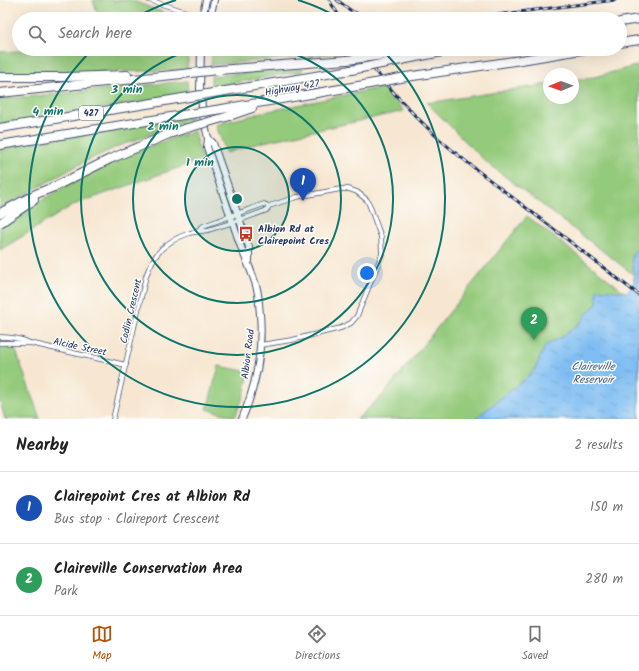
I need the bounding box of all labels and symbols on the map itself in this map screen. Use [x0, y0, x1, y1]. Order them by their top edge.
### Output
north arrow [543, 68, 579, 104]
street label: Highway 427 [264, 75, 321, 101]
text: 3 min [111, 80, 143, 99]
text: 4 min [33, 102, 64, 121]
road number: 427 [79, 106, 103, 120]
text: 2 min [147, 117, 179, 136]
text: 1 min [186, 153, 214, 172]
pin: 1 [290, 168, 316, 201]
centre of rings [230, 192, 244, 206]
place label: Albion Rd at Clairepoint Cres [258, 221, 329, 249]
bus stop icon: Albion Rd at Clairepoint Cres [237, 225, 255, 243]
your location [357, 263, 377, 283]
street label: Codlin Crescent [116, 277, 146, 345]
pin: 2 [521, 307, 547, 340]
street label: Albion Road [237, 327, 259, 380]
street label: Alcide Street [52, 334, 108, 360]
water label: Claireville Reservoir [571, 358, 616, 389]

